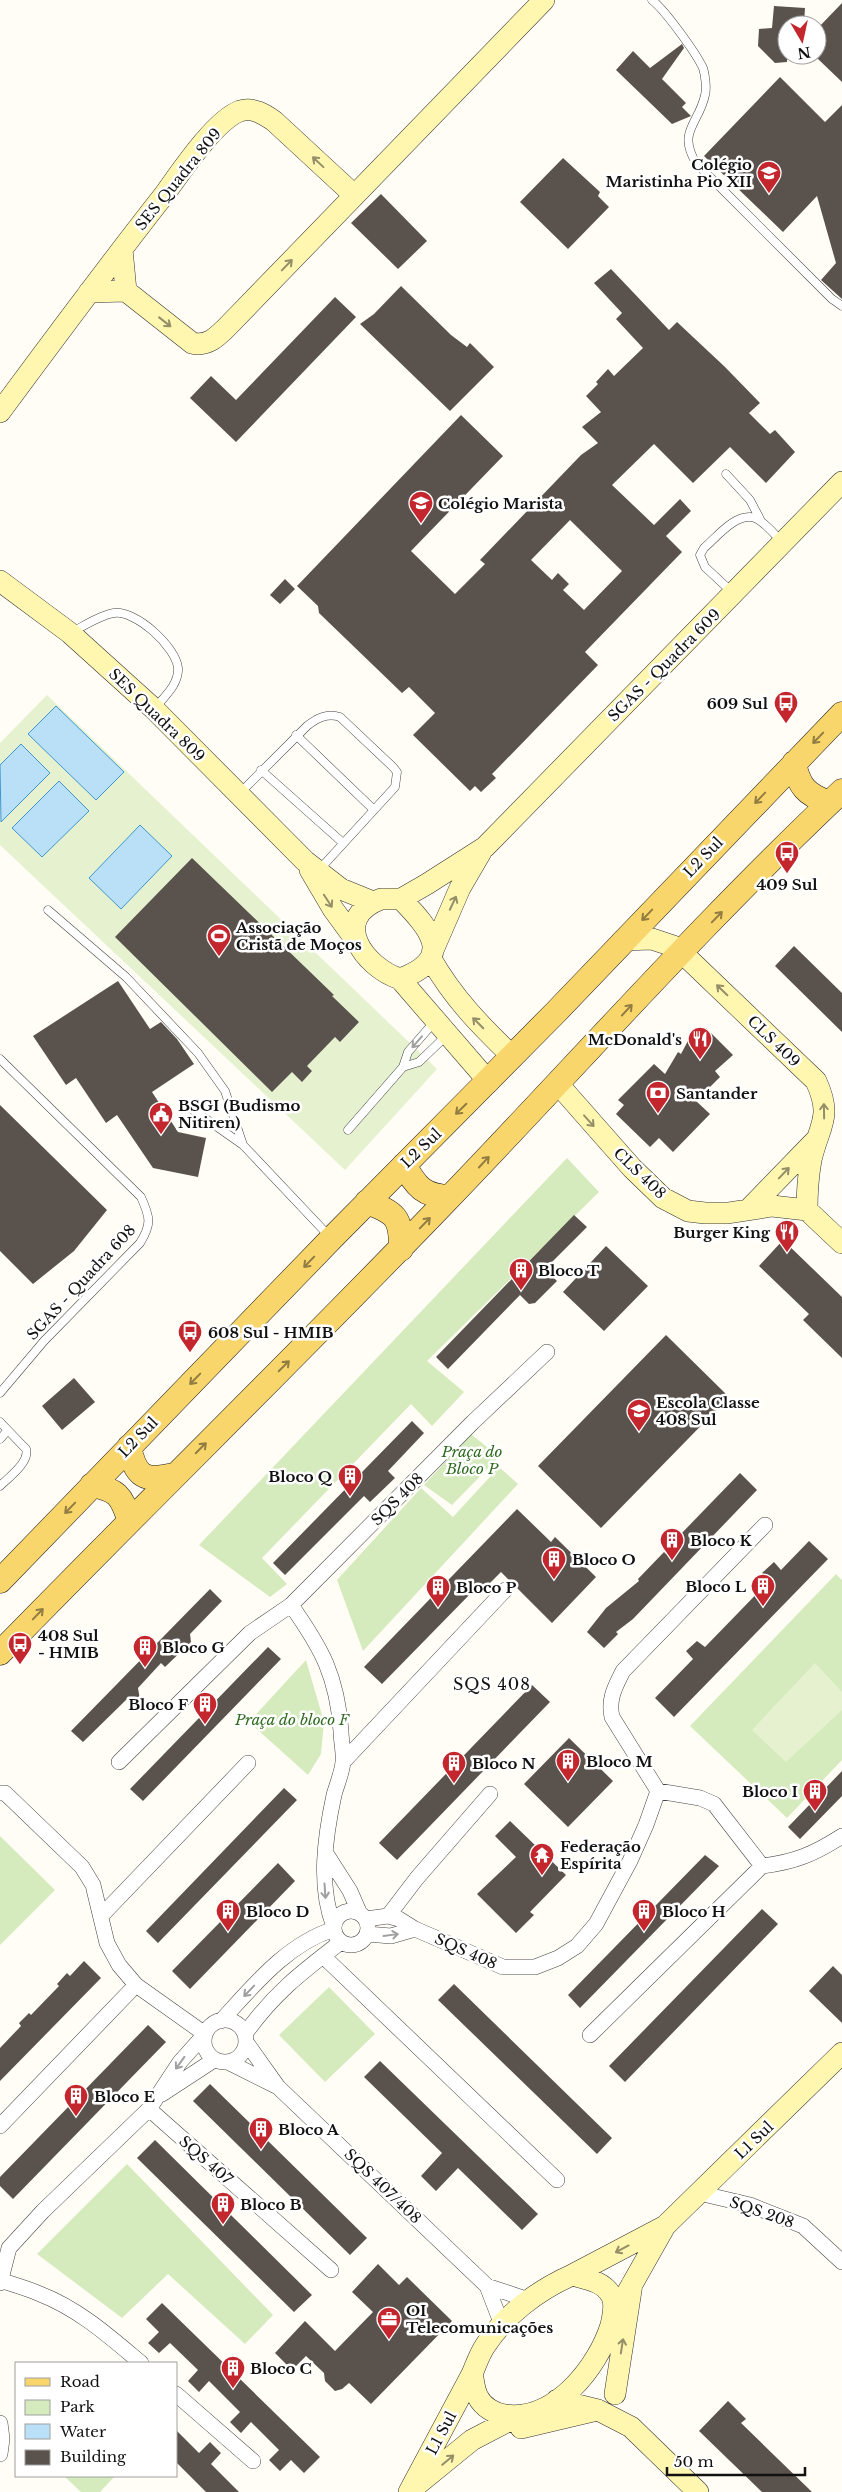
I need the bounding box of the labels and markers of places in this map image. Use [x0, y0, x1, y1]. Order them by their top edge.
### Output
place label: Colégio Maristinha Pio XII [606, 155, 752, 191]
school or university icon: Colégio Maristinha Pio XII [756, 160, 782, 194]
school or university icon: Colégio Marista [408, 490, 434, 524]
place label: Colégio Marista [438, 494, 563, 513]
bus stop icon: 609 Sul [773, 690, 799, 724]
place label: 609 Sul [707, 694, 769, 713]
bus stop icon: 409 Sul [774, 840, 800, 874]
place label: 409 Sul [756, 875, 818, 894]
place label: Associação Cristã de Moços [235, 918, 362, 954]
sports icon: Associação Cristã de Moços [206, 923, 232, 957]
restaurant icon: McDonald's [687, 1026, 713, 1060]
place label: McDonald's [588, 1030, 682, 1049]
bank icon: Santander [645, 1080, 671, 1114]
place label: Santander [676, 1084, 758, 1103]
place label: BSGI (Budismo Nitiren) [178, 1096, 301, 1132]
public building icon: BSGI (Budismo Nitiren) [148, 1101, 174, 1135]
restaurant icon: Burger King [774, 1219, 800, 1253]
place label: Burger King [673, 1223, 771, 1242]
building icon: Bloco T [508, 1257, 534, 1291]
place label: Bloco T [538, 1261, 600, 1280]
bus stop icon: 608 Sul - HMIB [177, 1319, 203, 1353]
place label: 608 Sul - HMIB [208, 1323, 333, 1342]
place label: Escola Classe 408 Sul [656, 1393, 760, 1429]
school or university icon: Escola Classe 408 Sul [626, 1398, 652, 1432]
building icon: Bloco Q [337, 1463, 363, 1497]
place label: Bloco Q [268, 1467, 333, 1486]
building icon: Bloco K [659, 1527, 685, 1561]
place label: Bloco K [690, 1531, 752, 1550]
building icon: Bloco O [541, 1546, 567, 1580]
place label: Bloco O [572, 1550, 636, 1569]
building icon: Bloco L [750, 1573, 776, 1607]
building icon: Bloco P [425, 1574, 451, 1608]
place label: Bloco L [685, 1577, 747, 1596]
place label: Bloco P [456, 1578, 516, 1597]
place label: 408 Sul - HMIB [38, 1626, 99, 1662]
bus stop icon: 408 Sul - HMIB [7, 1631, 33, 1665]
building icon: Bloco G [132, 1634, 158, 1668]
place label: Bloco G [162, 1638, 225, 1657]
building icon: Bloco F [192, 1691, 218, 1725]
place label: Bloco F [128, 1695, 189, 1714]
building icon: Bloco M [555, 1748, 581, 1782]
building icon: Bloco N [441, 1750, 467, 1784]
place label: Bloco M [586, 1752, 653, 1771]
place label: Bloco N [472, 1754, 536, 1773]
building icon: Bloco I [802, 1778, 828, 1812]
place label: Bloco I [742, 1782, 798, 1801]
place label: Federação Espírita [560, 1837, 641, 1873]
temple icon: Federação Espírita [529, 1842, 555, 1876]
building icon: Bloco D [215, 1898, 241, 1932]
building icon: Bloco H [631, 1898, 657, 1932]
place label: Bloco D [246, 1902, 309, 1921]
place label: Bloco H [662, 1902, 726, 1921]
building icon: Bloco E [63, 2083, 89, 2117]
place label: Bloco E [94, 2087, 155, 2106]
building icon: Bloco A [248, 2116, 274, 2150]
place label: Bloco A [278, 2120, 340, 2139]
building icon: Bloco B [210, 2191, 236, 2225]
place label: Bloco B [240, 2195, 301, 2214]
place label: OI Telecomunicações [406, 2301, 553, 2337]
office icon: OI Telecomunicações [376, 2306, 402, 2340]
building icon: Bloco C [220, 2355, 246, 2389]
place label: Bloco C [250, 2359, 312, 2378]

